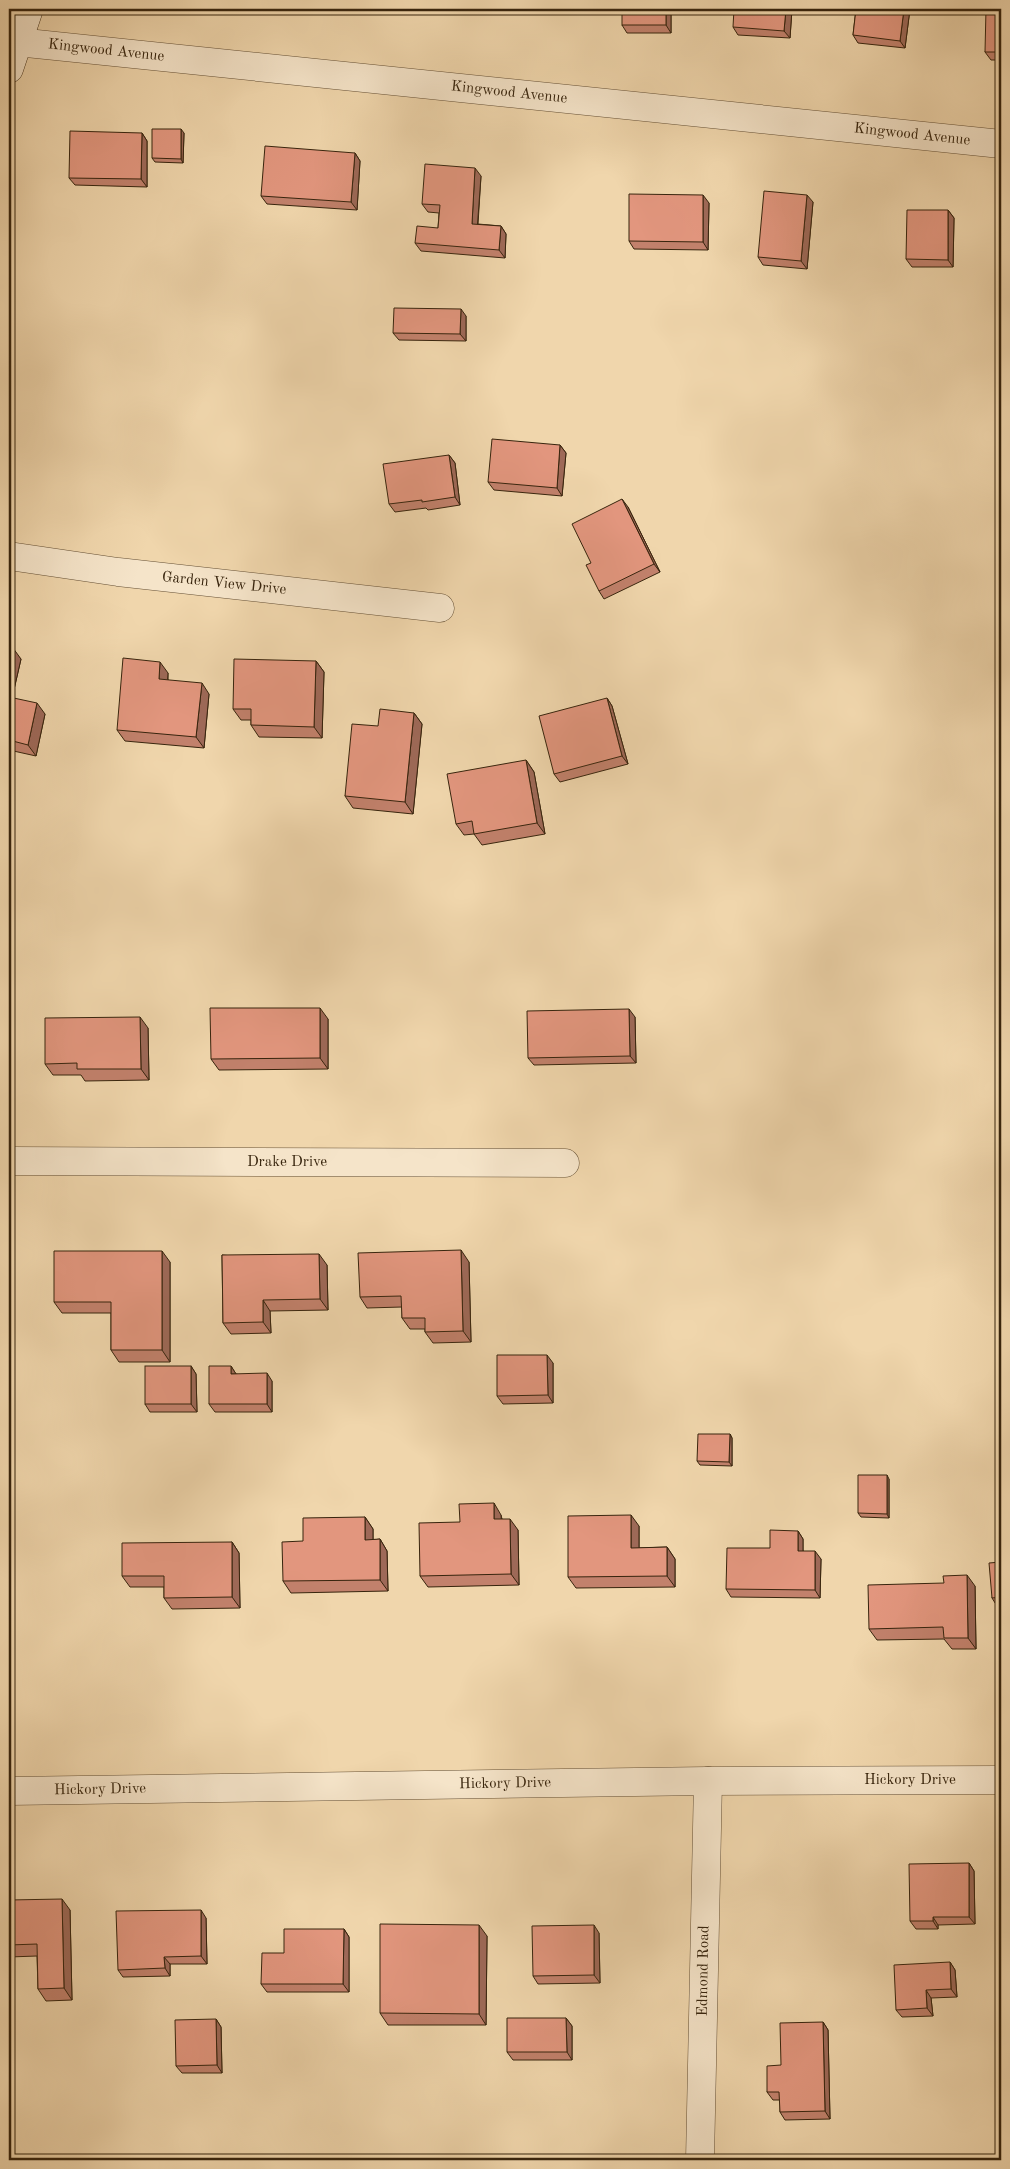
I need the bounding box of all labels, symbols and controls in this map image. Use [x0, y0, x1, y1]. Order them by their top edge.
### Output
street label: Kingwood Avenue [47, 37, 165, 65]
street label: Kingwood Avenue [450, 79, 568, 107]
street label: Kingwood Avenue [853, 121, 971, 149]
street label: Garden View Drive [161, 570, 287, 598]
street label: Drake Drive [247, 1155, 327, 1170]
street label: Hickory Drive [864, 1773, 956, 1788]
street label: Hickory Drive [459, 1776, 551, 1792]
street label: Hickory Drive [54, 1782, 146, 1798]
street label: Edmond Road [696, 1925, 712, 2017]

